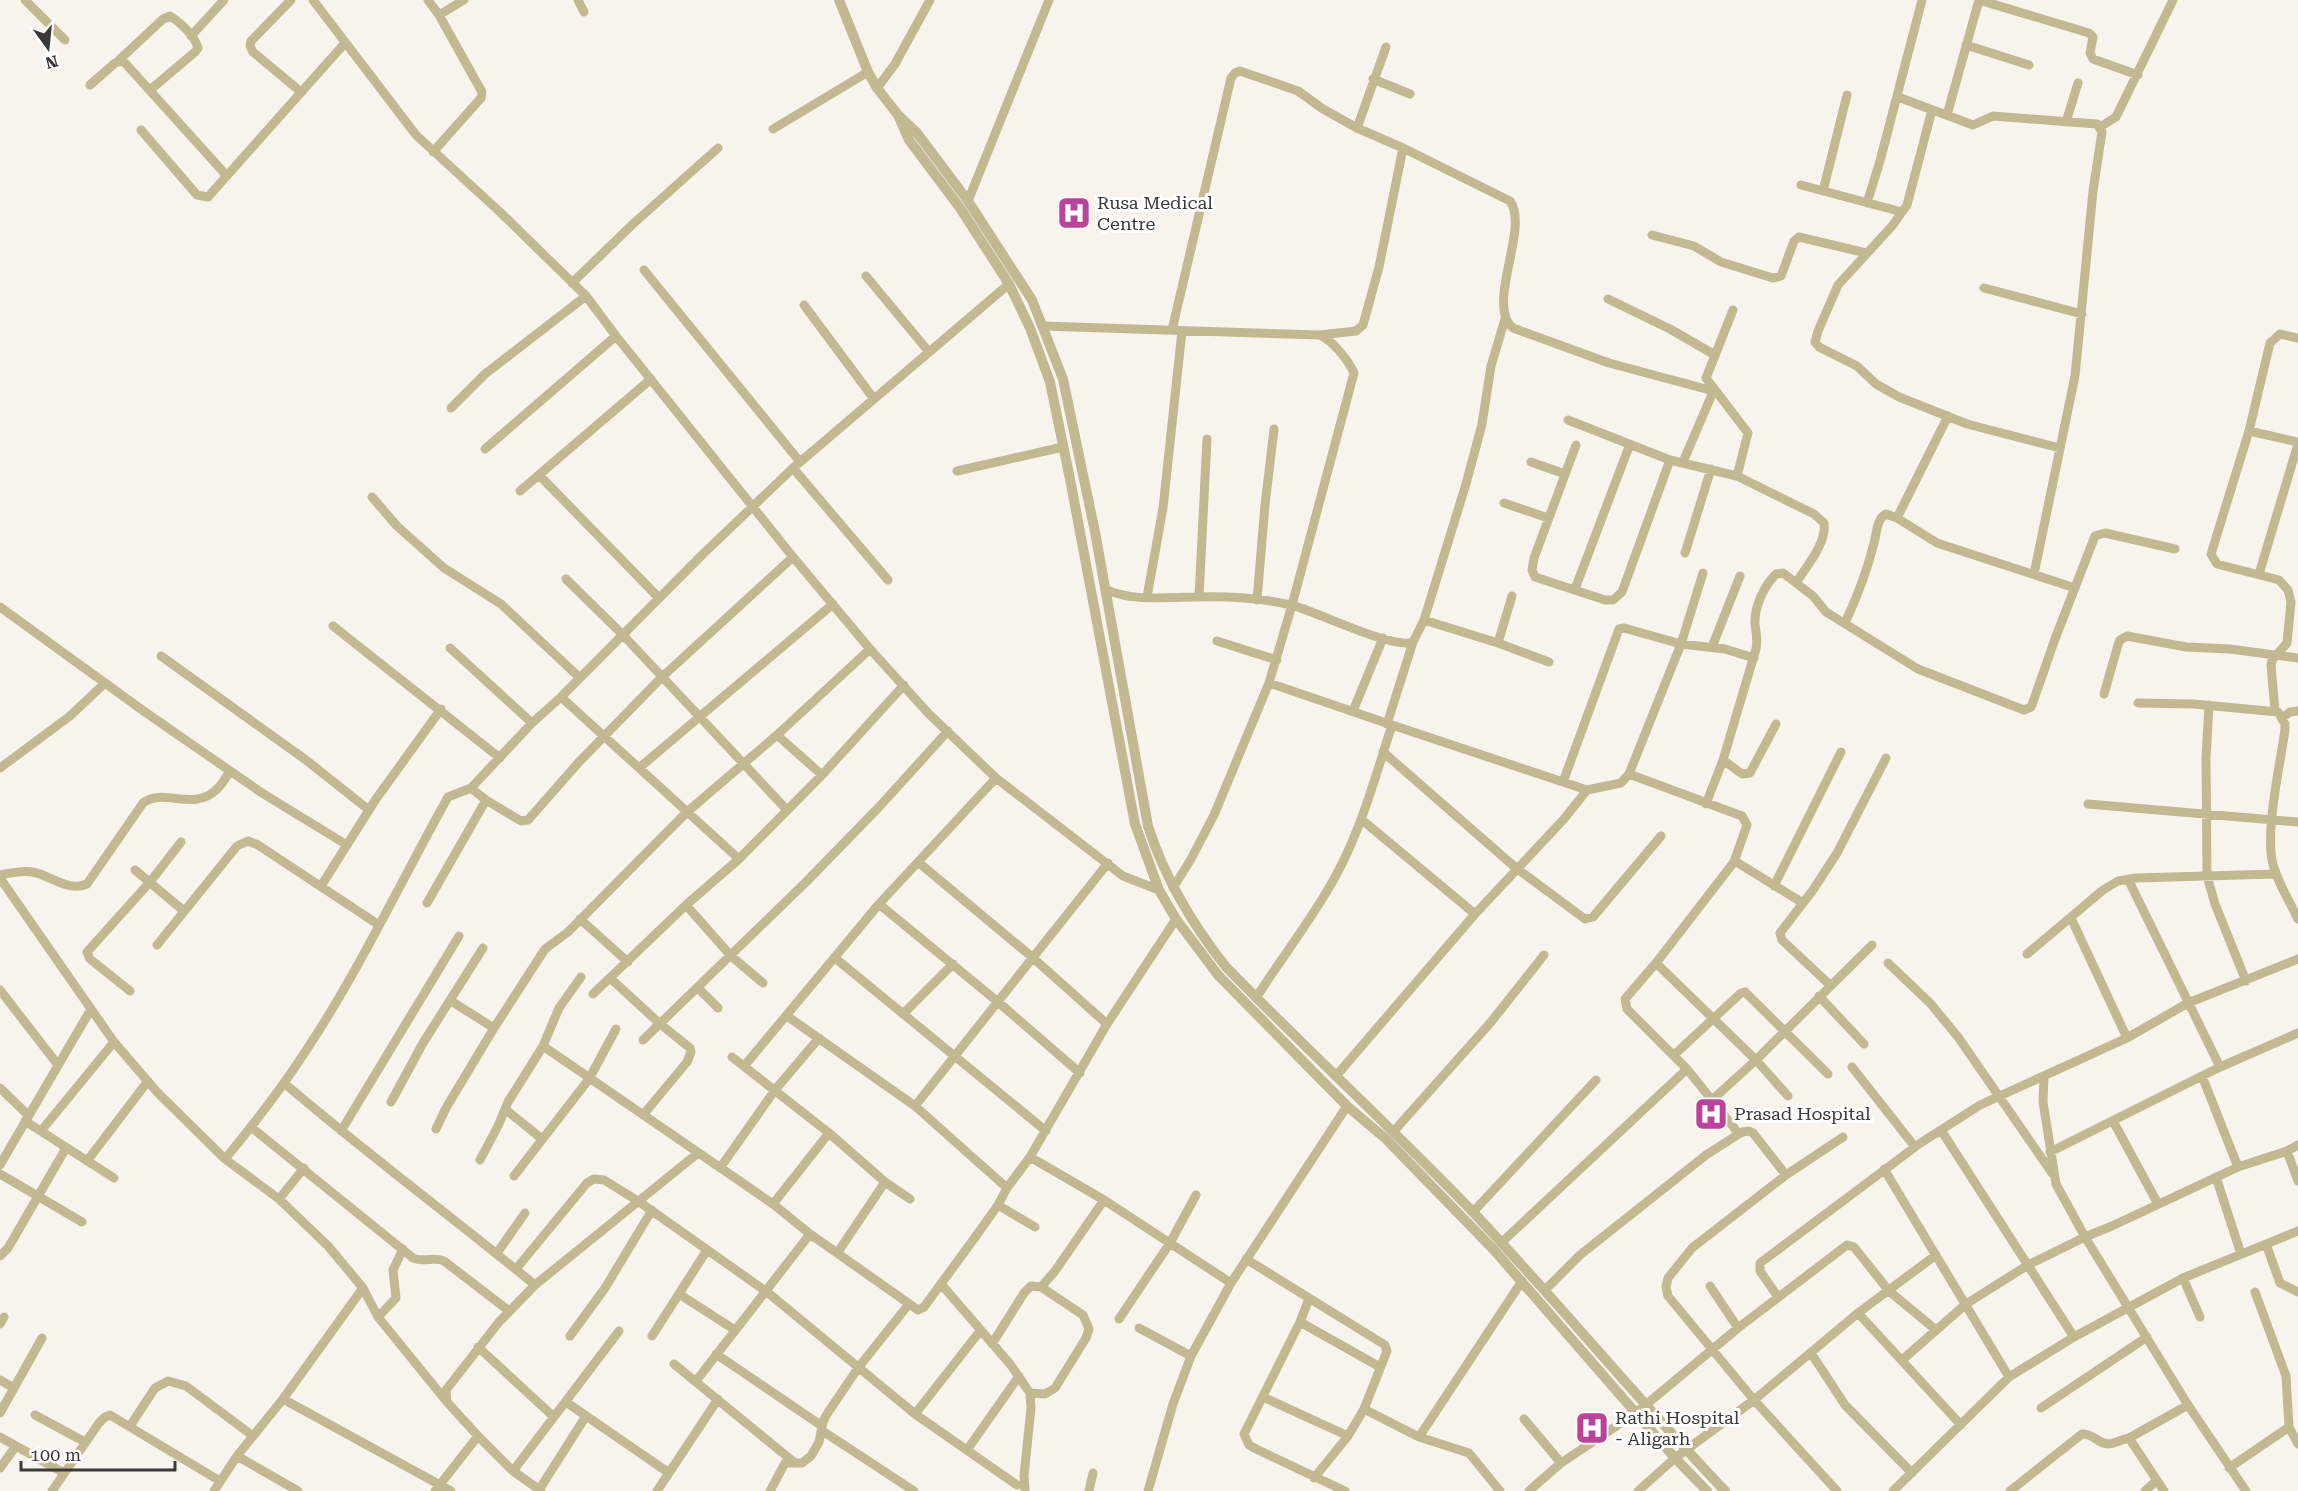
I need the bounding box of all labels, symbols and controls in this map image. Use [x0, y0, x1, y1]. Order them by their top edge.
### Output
north arrow [18, 18, 78, 78]
text: N [43, 51, 60, 73]
place label: Rusa Medical Centre [1097, 192, 1213, 234]
hospital icon: Rusa Medical Centre [1056, 195, 1092, 231]
hospital icon: Prasad Hospital [1693, 1096, 1729, 1132]
place label: Prasad Hospital [1734, 1103, 1871, 1124]
place label: Rathi Hospital - Aligarh [1615, 1407, 1740, 1449]
hospital icon: Rathi Hospital - Aligarh [1574, 1410, 1610, 1446]
scale bar [21, 1434, 176, 1472]
text: 100 m [30, 1444, 81, 1465]

